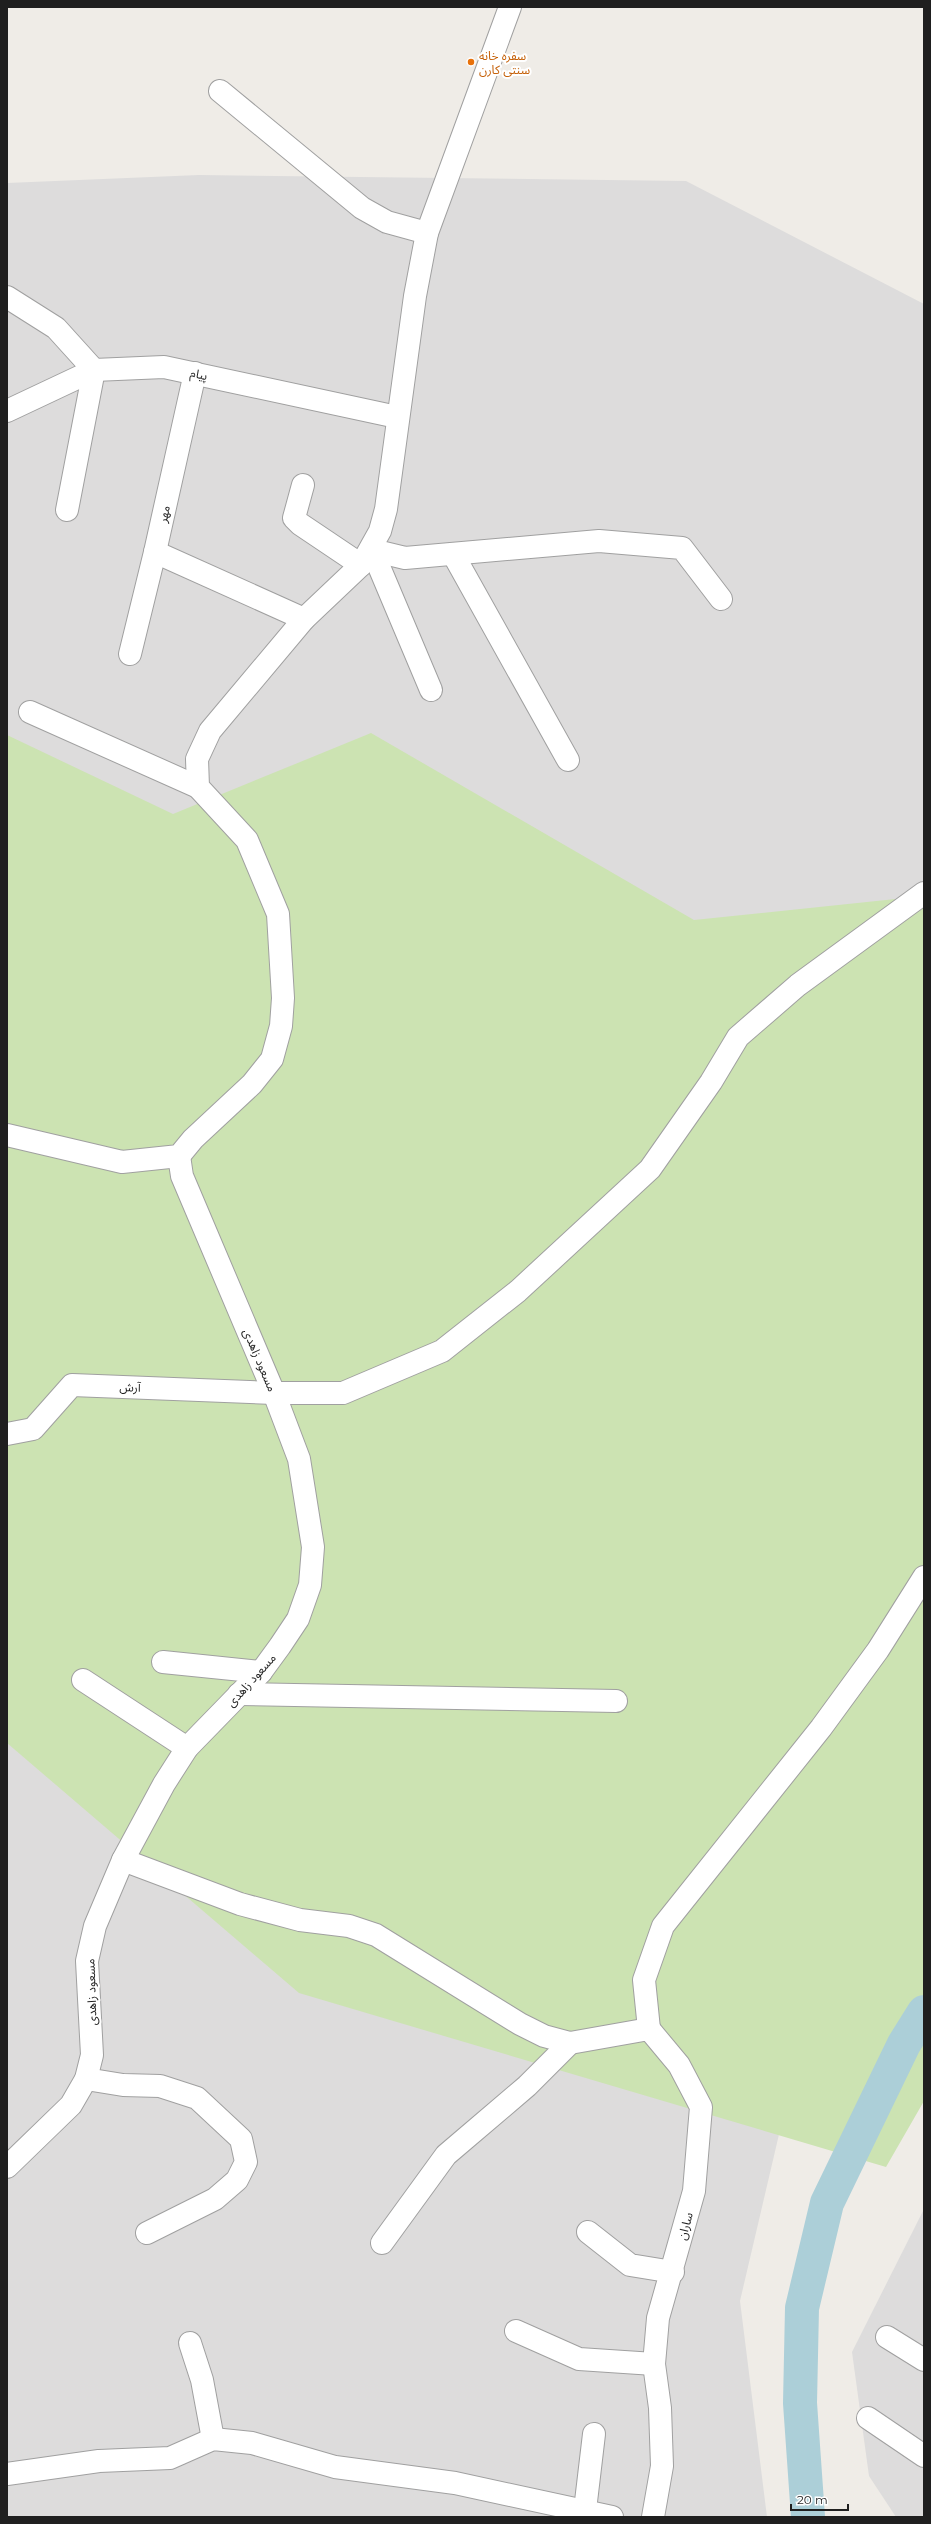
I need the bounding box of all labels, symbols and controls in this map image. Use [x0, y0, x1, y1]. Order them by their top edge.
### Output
place label: سفره خانه سنتی کارن [479, 48, 530, 77]
marker: سفره خانه سنتی کارن [466, 57, 476, 67]
street label: پیام [189, 365, 209, 385]
street label: مهر [155, 504, 173, 525]
street label: مسعود زاهدی [240, 1326, 280, 1394]
street label: آرش [119, 1379, 141, 1395]
street label: مسعود زاهدی [223, 1650, 279, 1710]
street label: مسعود زاهدی [82, 1958, 100, 2026]
street label: ساران [674, 2210, 696, 2242]
scale bar [791, 2486, 848, 2512]
text: 20 m [797, 2492, 828, 2507]

